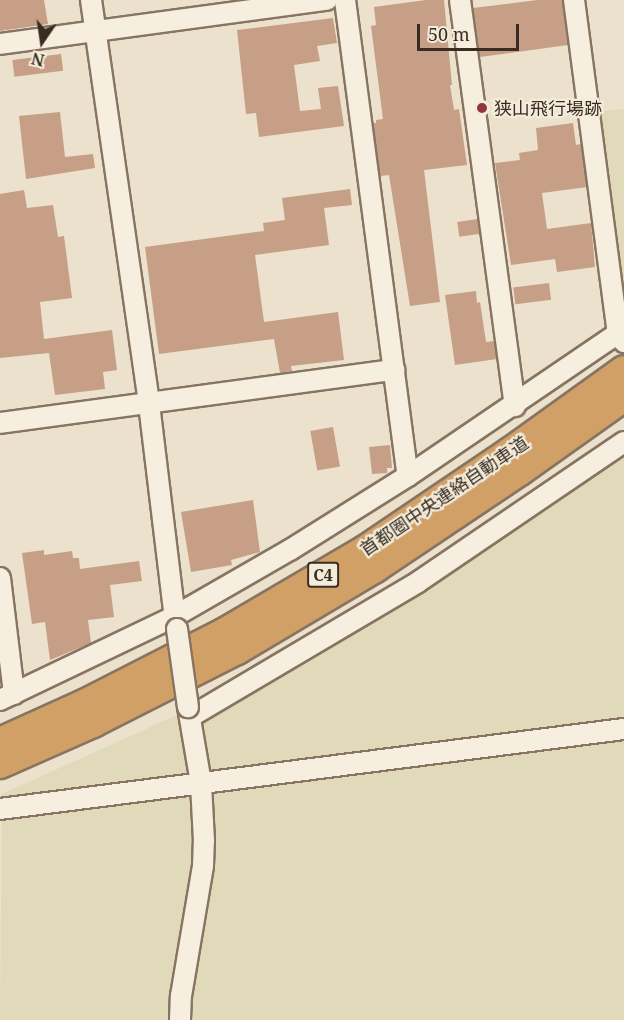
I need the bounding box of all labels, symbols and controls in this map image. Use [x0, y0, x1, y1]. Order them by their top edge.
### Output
north arrow [12, 12, 72, 72]
scale bar [420, 12, 522, 50]
text: 50 m [428, 22, 470, 46]
text: N [29, 47, 47, 72]
place label: 狭山飛行場跡 [494, 97, 602, 119]
marker: 狭山飛行場跡 [475, 101, 489, 115]
street label: 首都圏中央連絡自動車道 [356, 432, 532, 560]
road number: C4 [306, 562, 340, 588]

